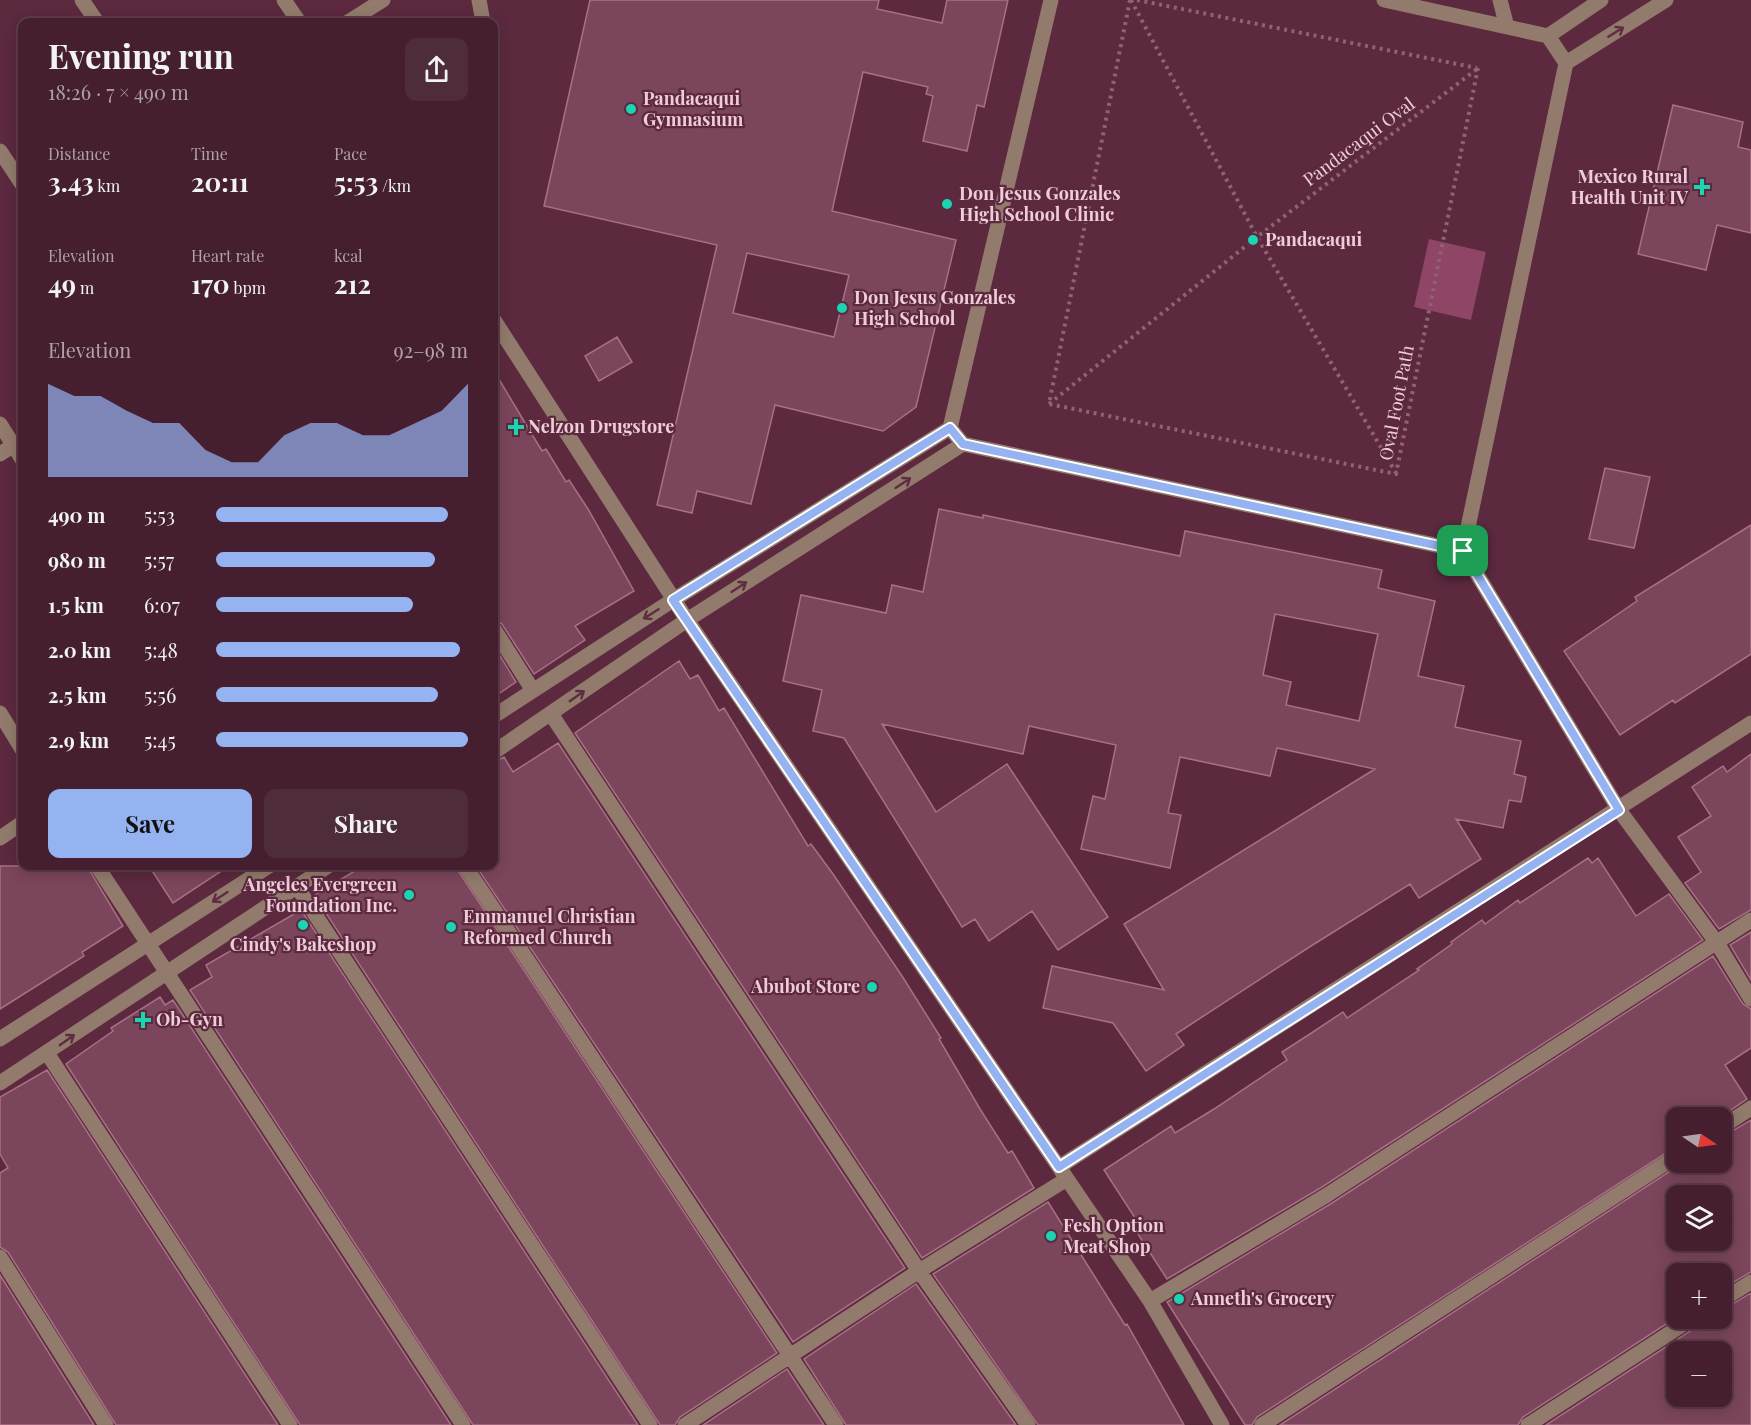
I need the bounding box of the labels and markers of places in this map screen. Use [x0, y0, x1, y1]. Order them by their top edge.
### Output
place label: Pandacaqui Gymnasium [643, 86, 744, 131]
marker: Pandacaqui Gymnasium [624, 102, 638, 116]
place label: Mexico Rural Health Unit IV [1570, 164, 1689, 209]
marker: Mexico Rural Health Unit IV [1693, 178, 1711, 196]
place label: Don Jesus Gonzales High School Clinic [959, 181, 1121, 226]
marker: Don Jesus Gonzales High School Clinic [940, 197, 954, 211]
place label: Pandacaqui [1265, 227, 1362, 251]
marker: Pandacaqui [1246, 233, 1260, 247]
place label: Don Jesus Gonzales High School [854, 285, 1016, 330]
marker: Don Jesus Gonzales High School [835, 301, 849, 315]
place label: Nelzon Drugstore [528, 414, 674, 438]
marker: Nelzon Drugstore [509, 420, 523, 434]
pin [1437, 525, 1488, 576]
place label: Angeles Evergreen Foundation Inc. [243, 872, 397, 917]
marker: Angeles Evergreen Foundation Inc. [402, 888, 416, 902]
place label: Emmanuel Christian Reformed Church [463, 904, 636, 949]
marker: Cindy's Bakeshop [296, 918, 310, 932]
marker: Emmanuel Christian Reformed Church [444, 920, 458, 934]
place label: Cindy's Bakeshop [230, 932, 376, 956]
place label: Abubot Store [750, 974, 860, 998]
marker: Abubot Store [865, 980, 879, 994]
place label: Ob-Gyn [156, 1007, 223, 1031]
marker: Ob-Gyn [134, 1011, 152, 1029]
place label: Fesh Option Meat Shop [1063, 1213, 1164, 1258]
marker: Fesh Option Meat Shop [1044, 1229, 1058, 1243]
place label: Anneth's Grocery [1190, 1286, 1335, 1310]
marker: Anneth's Grocery [1172, 1292, 1186, 1306]

